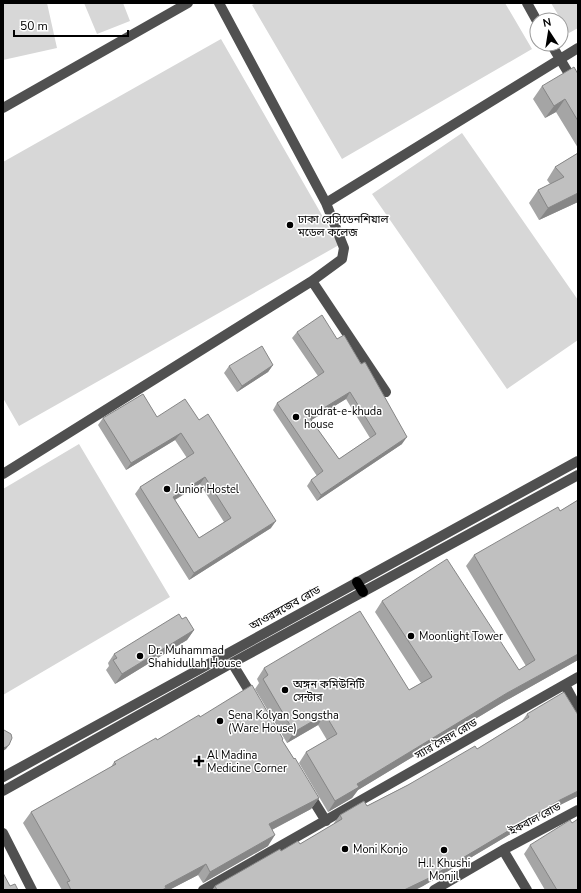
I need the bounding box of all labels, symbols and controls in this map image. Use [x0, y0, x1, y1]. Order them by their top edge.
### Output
scale bar [14, 12, 128, 38]
north arrow [529, 12, 569, 52]
text: N [541, 15, 553, 31]
text: 50 m [20, 18, 48, 34]
place label: ঢাকা রেসিডেনশিয়াল মডেল কলেজ [297, 212, 390, 240]
marker: ঢাকা রেসিডেনশিয়াল মডেল কলেজ [285, 220, 295, 230]
place label: qudrat-e-khuda house [304, 404, 382, 432]
marker: qudrat-e-khuda house [291, 412, 301, 422]
place label: Junior Hostel [174, 482, 240, 497]
marker: Junior Hostel [162, 484, 172, 494]
street label: আওরঙ্গজেব রোড [246, 582, 323, 634]
place label: Moonlight Tower [419, 629, 503, 644]
marker: Moonlight Tower [406, 631, 416, 641]
place label: Dr. Muhammad Shahidullah House [148, 643, 242, 671]
marker: Dr. Muhammad Shahidullah House [135, 651, 145, 661]
place label: অঙ্গন কমিউনিটি সেন্টার [292, 677, 366, 705]
marker: অঙ্গন কমিউনিটি সেন্টার [280, 685, 290, 695]
place label: Sena Kolyan Songstha (Ware House) [228, 708, 339, 736]
street label: স্যার সৈয়দ রোড [411, 715, 480, 764]
marker: Sena Kolyan Songstha (Ware House) [215, 716, 225, 726]
place label: Al Madina Medicine Corner [207, 748, 287, 776]
marker: Al Madina Medicine Corner [194, 756, 204, 766]
street label: ইকবাল রোড [506, 799, 564, 839]
place label: Moni Konjo [353, 842, 408, 857]
marker: Moni Konjo [340, 844, 350, 854]
marker: H.I. Khushi Monjil [439, 845, 449, 855]
place label: H.I. Khushi Monjil [418, 856, 470, 884]

